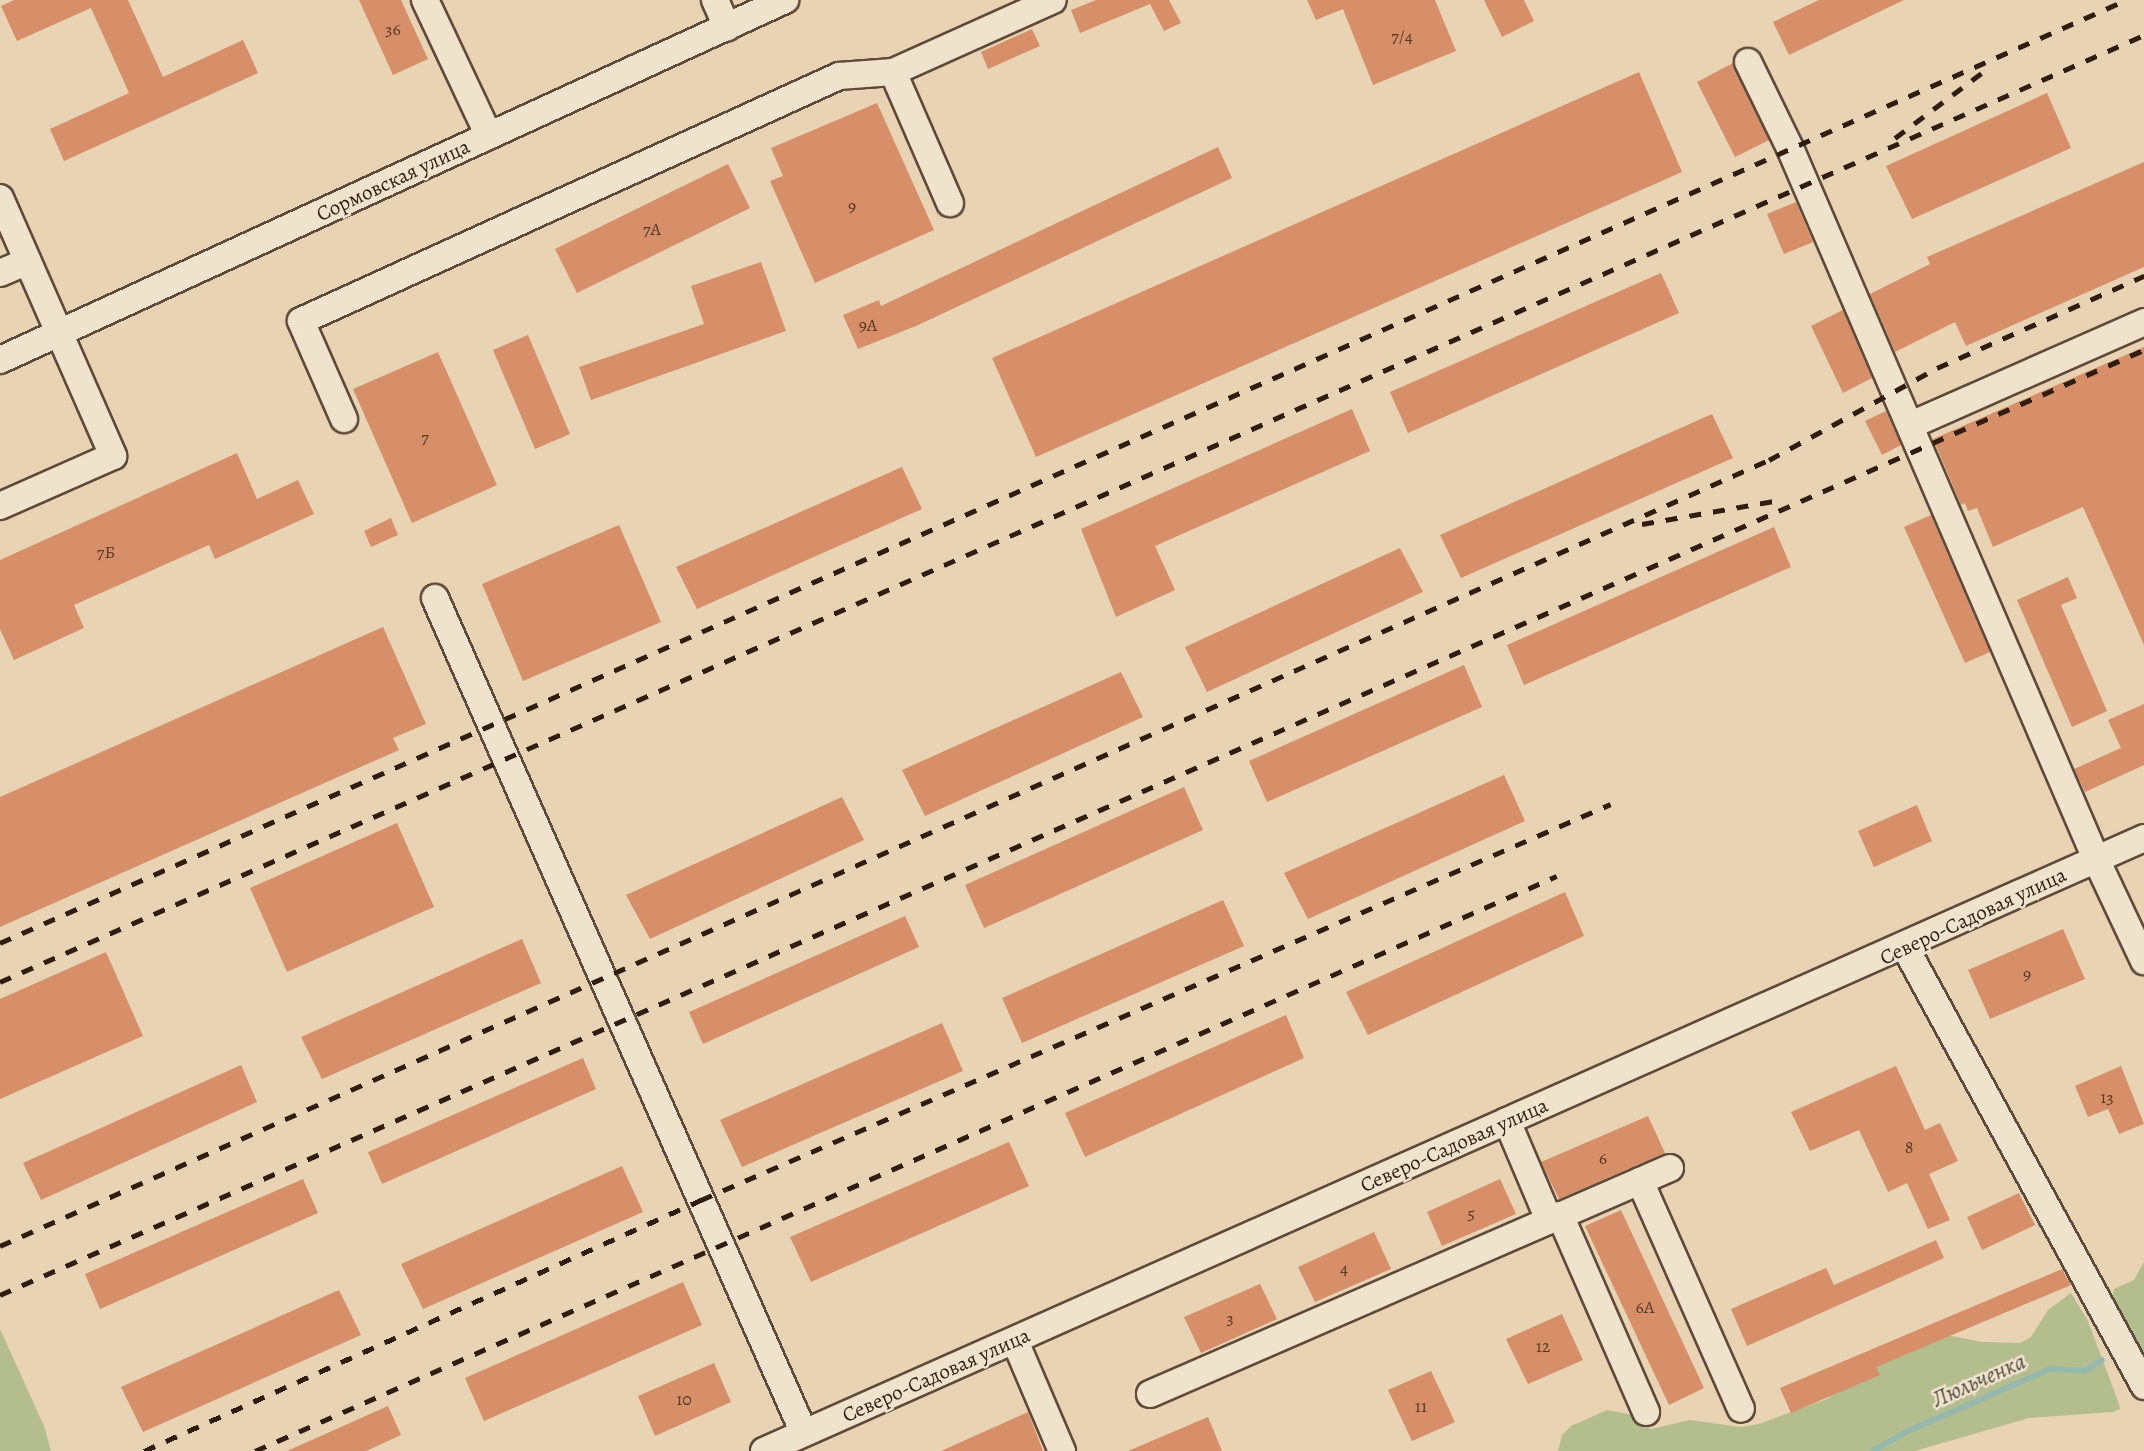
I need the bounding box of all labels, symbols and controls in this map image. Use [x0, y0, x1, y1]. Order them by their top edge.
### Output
house number: 36 [385, 18, 401, 40]
house number: 7/4 [1391, 25, 1413, 47]
street label: Сормовская улица [312, 133, 474, 227]
house number: 9 [848, 195, 856, 217]
house number: 7А [643, 218, 661, 240]
house number: 9А [859, 314, 877, 336]
house number: 7 [421, 426, 429, 448]
house number: 7Б [97, 541, 115, 563]
street label: Северо-Садовая улица [1876, 862, 2070, 970]
house number: 9 [2023, 963, 2031, 985]
house number: 13 [2100, 1086, 2114, 1108]
street label: Северо-Садовая улица [1356, 1092, 1552, 1198]
house number: 8 [1905, 1136, 1913, 1158]
house number: 6 [1599, 1147, 1607, 1169]
house number: 5 [1467, 1202, 1475, 1224]
house number: 4 [1340, 1257, 1348, 1279]
house number: 6А [1636, 1296, 1654, 1318]
house number: 3 [1226, 1307, 1234, 1329]
street label: Северо-Садовая улица [838, 1322, 1034, 1428]
house number: 12 [1536, 1335, 1550, 1357]
water label: Люльченка [1928, 1348, 2030, 1414]
house number: 10 [676, 1388, 692, 1410]
house number: 11 [1415, 1395, 1427, 1417]

